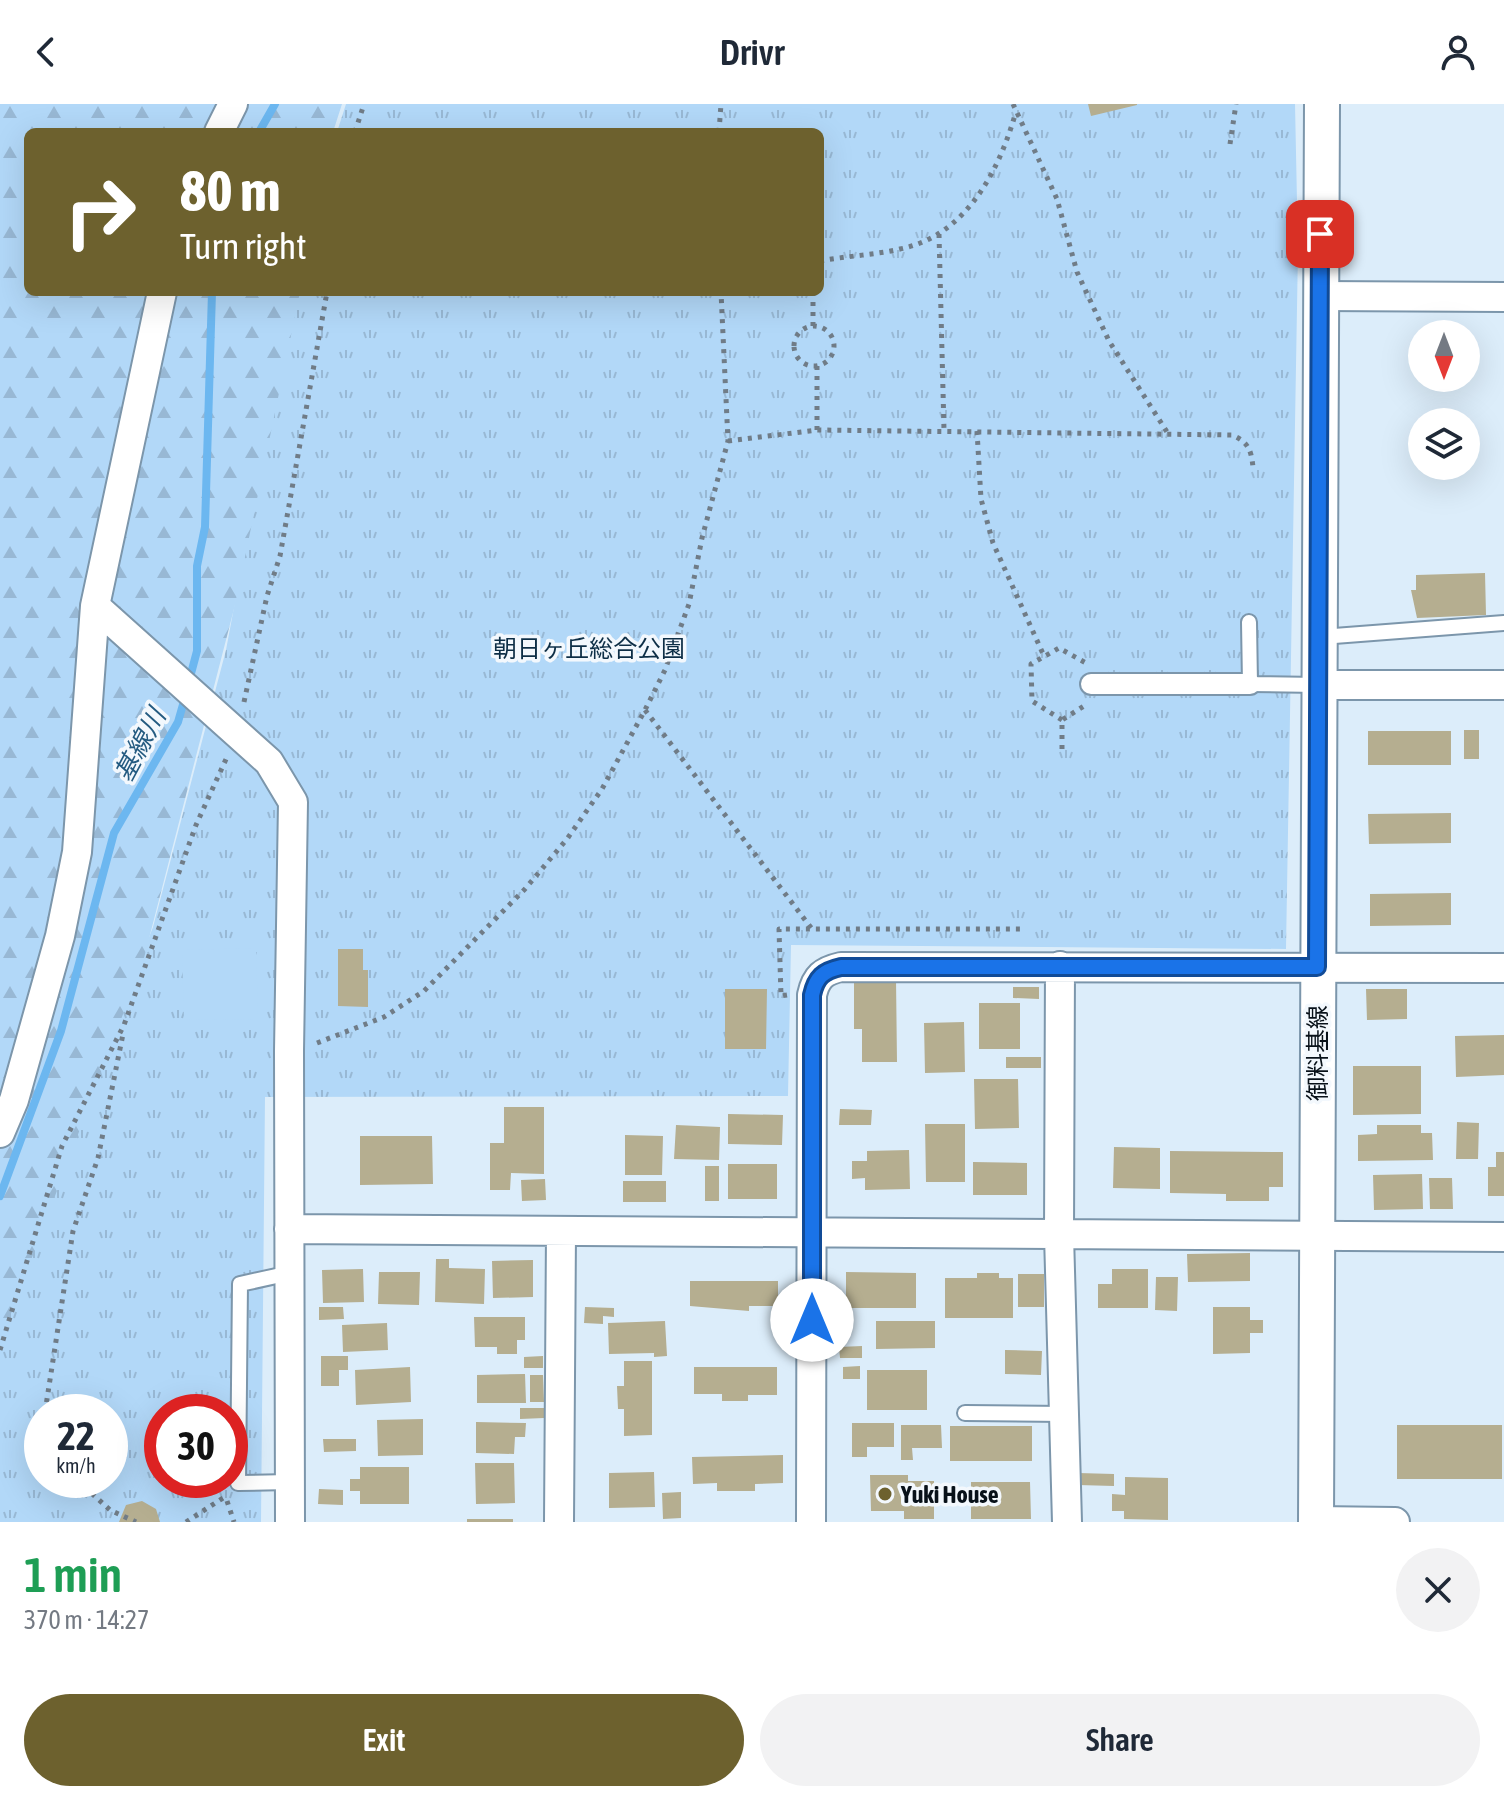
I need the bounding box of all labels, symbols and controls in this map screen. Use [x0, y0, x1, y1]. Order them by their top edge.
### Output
icon: back [24, 30, 68, 74]
icon: person [1436, 30, 1480, 74]
text: Drivr [720, 31, 784, 73]
text: 80 m [180, 159, 281, 223]
icon: right [48, 160, 152, 264]
pin [1286, 200, 1354, 268]
icon: arrive [1298, 212, 1342, 256]
text: Turn right [180, 225, 307, 267]
north arrow [1408, 320, 1480, 392]
map controls [1408, 320, 1480, 480]
button: layers [1408, 408, 1480, 480]
park label: 朝日ヶ丘総合公園 [493, 635, 685, 662]
water label: 基線川 [108, 701, 173, 786]
street label: 御料基線 [1304, 1005, 1331, 1101]
position arrow [770, 1278, 854, 1362]
speed limit sign: 30 [144, 1394, 248, 1498]
text: 22 [57, 1413, 95, 1458]
text: km/h [56, 1454, 96, 1477]
place label: Yuki House [900, 1481, 999, 1508]
marker: Yuki House [876, 1485, 894, 1503]
text: 1 min [24, 1547, 122, 1602]
button: close [1396, 1548, 1480, 1632]
text: 370 m · 14:27 [24, 1605, 149, 1635]
button: Exit [24, 1694, 744, 1786]
button: Share [760, 1694, 1480, 1786]

